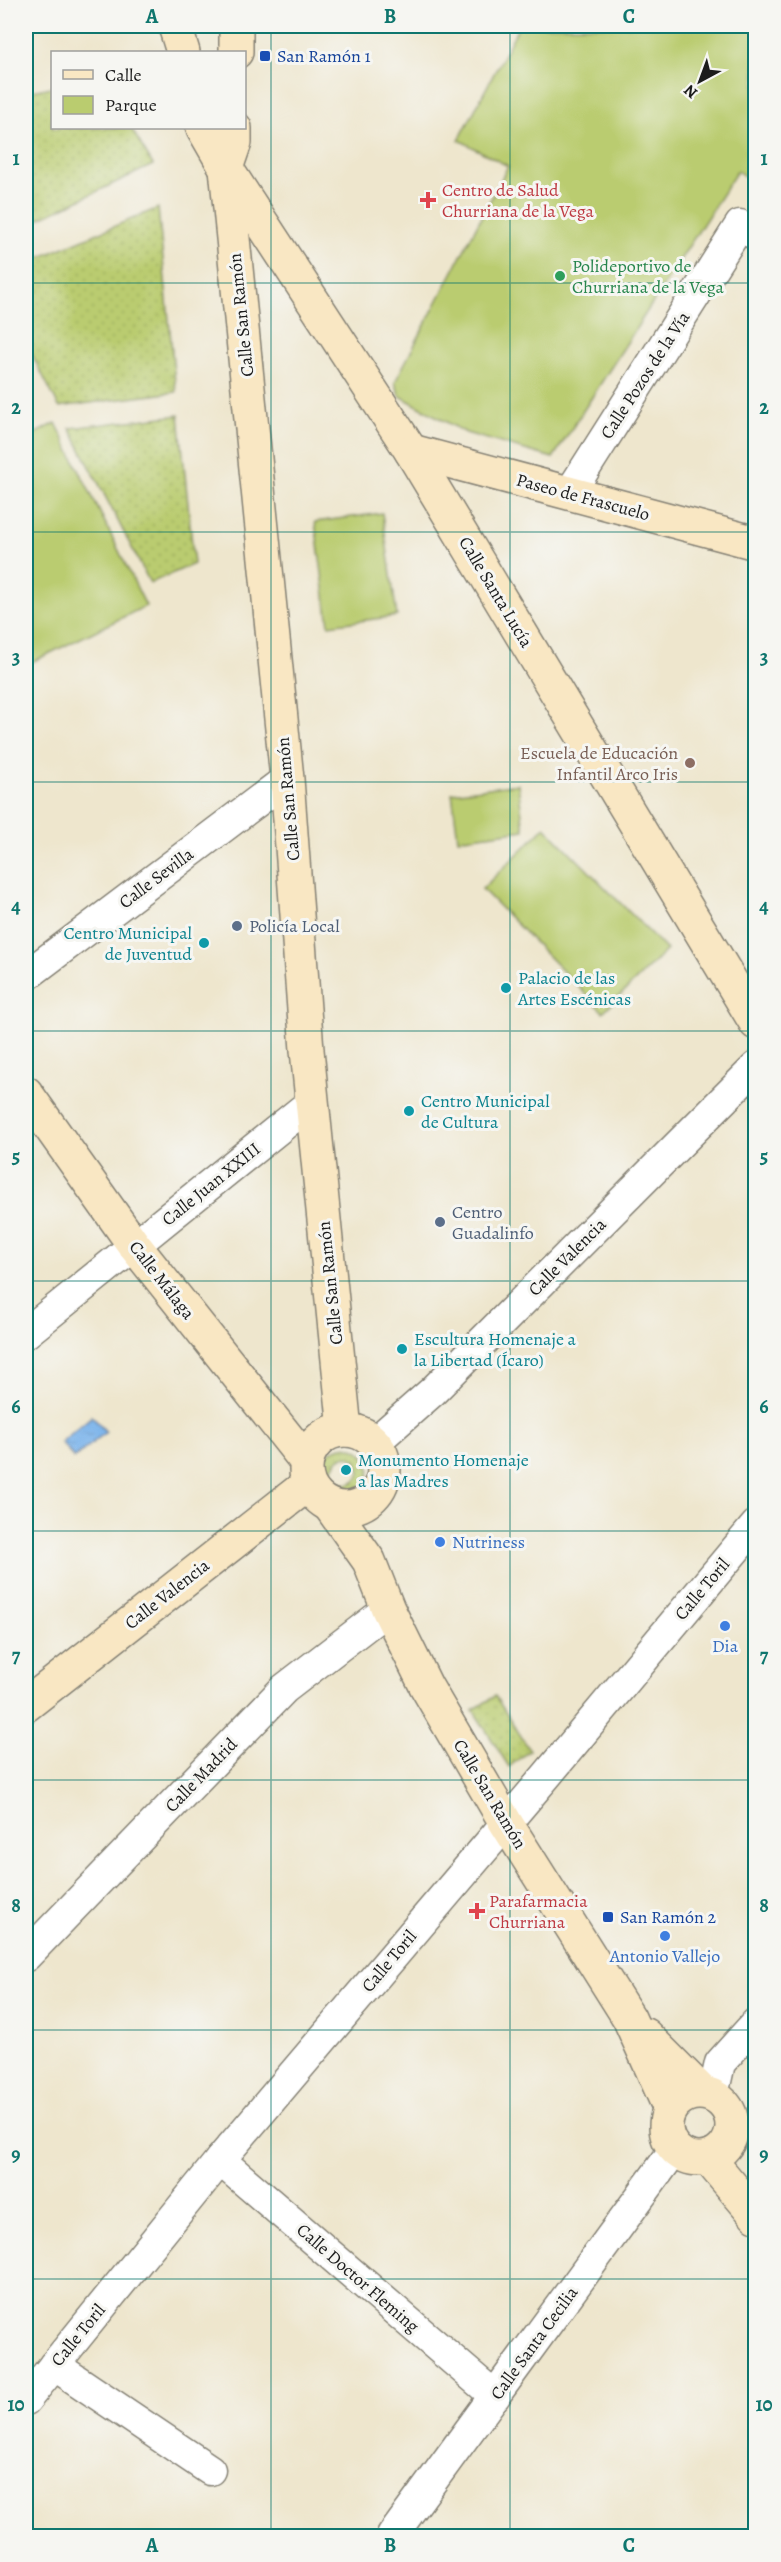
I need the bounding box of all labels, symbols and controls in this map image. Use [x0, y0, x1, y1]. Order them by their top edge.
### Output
text: A [145, 3, 159, 30]
text: B [384, 3, 396, 30]
text: C [623, 3, 635, 30]
place label: San Ramón 1 [277, 44, 371, 68]
marker: San Ramón 1 [258, 49, 272, 63]
legend [51, 51, 246, 129]
north arrow [670, 51, 730, 111]
text: Calle [105, 63, 142, 87]
text: N [679, 79, 702, 104]
text: Parque [105, 93, 157, 117]
text: 1 [12, 145, 20, 172]
text: 1 [760, 145, 768, 172]
place label: Centro de Salud Churriana de la Vega [442, 178, 595, 223]
marker: Centro de Salud Churriana de la Vega [419, 191, 437, 209]
street label: Calle San Ramón [223, 252, 259, 378]
place label: Polideportivo de Churriana de la Vega [572, 254, 725, 299]
marker: Polideportivo de Churriana de la Vega [553, 269, 567, 283]
street label: Calle Pozos de la Vía [595, 306, 696, 443]
text: 2 [11, 394, 21, 421]
text: 2 [759, 394, 769, 421]
street label: Paseo de Frascuelo [514, 468, 652, 526]
street label: Calle Santa Lucía [453, 532, 539, 652]
text: 3 [12, 644, 20, 671]
text: 3 [760, 644, 768, 671]
street label: Calle San Ramón [271, 736, 305, 862]
place label: Escuela de Educación Infantil Arco Iris [520, 741, 678, 786]
marker: Escuela de Educación Infantil Arco Iris [683, 756, 697, 770]
street label: Calle Sevilla [114, 842, 199, 914]
text: 4 [11, 893, 21, 920]
text: 4 [759, 893, 769, 920]
place label: Policía Local [249, 914, 340, 938]
marker: Policía Local [230, 919, 244, 933]
place label: Centro Municipal de Juventud [63, 921, 193, 966]
marker: Centro Municipal de Juventud [197, 936, 211, 950]
place label: Palacio de las Artes Escénicas [517, 966, 631, 1011]
marker: Palacio de las Artes Escénicas [499, 981, 513, 995]
place label: Centro Municipal de Cultura [421, 1089, 550, 1134]
marker: Centro Municipal de Cultura [402, 1104, 416, 1118]
street label: Calle Juan XXIII [157, 1137, 265, 1231]
text: 5 [12, 1143, 20, 1170]
text: 5 [760, 1143, 768, 1170]
place label: Centro Guadalinfo [452, 1200, 534, 1245]
street label: Calle Valencia [523, 1212, 612, 1301]
marker: Centro Guadalinfo [433, 1215, 447, 1229]
street label: Calle San Ramón [312, 1220, 348, 1346]
street label: Calle Málaga [124, 1236, 201, 1325]
place label: Escultura Homenaje a la Libertad (Ícaro) [414, 1327, 577, 1372]
marker: Escultura Homenaje a la Libertad (Ícaro) [395, 1342, 409, 1356]
text: 6 [11, 1393, 21, 1420]
text: 6 [759, 1393, 769, 1420]
place label: Monumento Homenaje a las Madres [358, 1448, 529, 1493]
marker: Monumento Homenaje a las Madres [339, 1463, 353, 1477]
place label: Nutriness [452, 1530, 525, 1554]
marker: Nutriness [433, 1535, 447, 1549]
street label: Calle Toril [669, 1552, 735, 1625]
street label: Calle Valencia [120, 1553, 215, 1635]
marker: Dia [718, 1619, 732, 1633]
place label: Dia [712, 1634, 739, 1658]
text: 7 [12, 1642, 21, 1669]
text: 7 [760, 1642, 769, 1669]
street label: Calle Madrid [159, 1732, 243, 1817]
street label: Calle San Ramón [448, 1735, 532, 1853]
place label: Parafarmacia Churriana [489, 1889, 588, 1934]
text: 8 [11, 1892, 21, 1919]
text: 8 [759, 1892, 769, 1919]
marker: Parafarmacia Churriana [470, 1904, 484, 1918]
place label: San Ramón 2 [620, 1905, 716, 1929]
marker: San Ramón 2 [601, 1910, 615, 1924]
street label: Calle Toril [356, 1924, 422, 1997]
marker: Antonio Vallejo [658, 1929, 672, 1943]
place label: Antonio Vallejo [609, 1944, 720, 1968]
text: 9 [11, 2141, 21, 2168]
text: 9 [759, 2141, 769, 2168]
street label: Calle Doctor Fleming [292, 2218, 424, 2338]
street label: Calle Santa Cecilia [485, 2281, 584, 2405]
street label: Calle Toril [45, 2298, 111, 2371]
text: 10 [7, 2391, 25, 2418]
text: 10 [755, 2391, 773, 2418]
text: A [145, 2532, 159, 2559]
text: B [384, 2532, 396, 2559]
text: C [623, 2532, 635, 2559]

